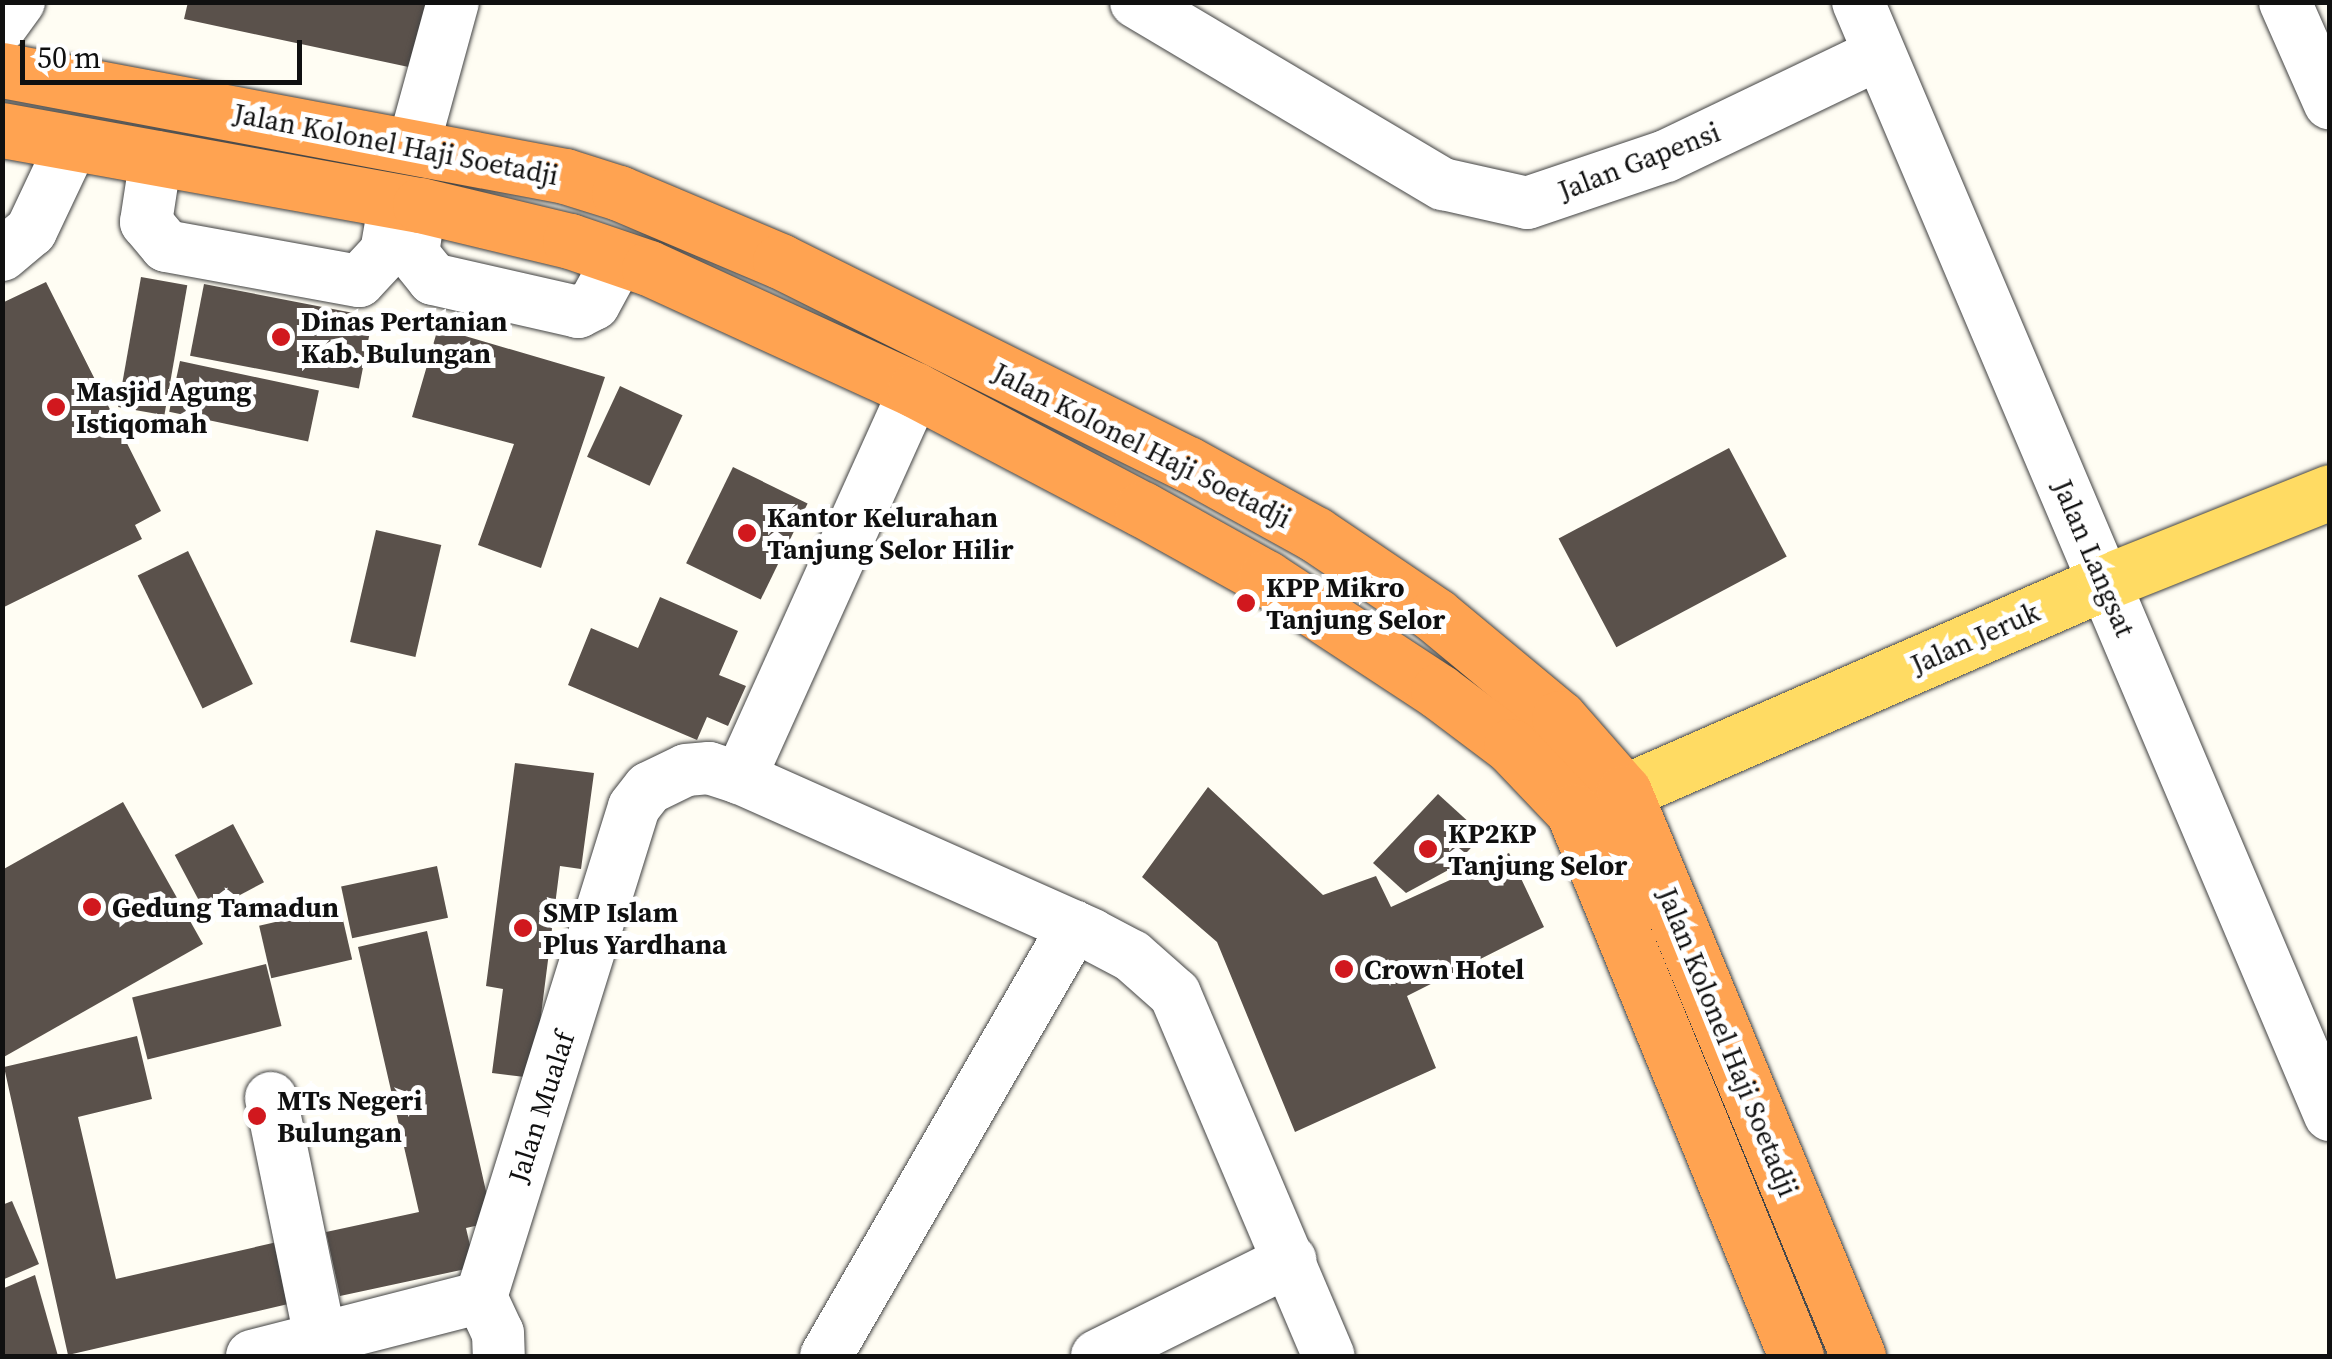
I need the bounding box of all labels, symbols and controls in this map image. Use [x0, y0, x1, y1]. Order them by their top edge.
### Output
scale bar [25, 20, 308, 82]
text: 50 m [37, 37, 101, 78]
street label: Jalan Kolonel Haji Soetadji [231, 96, 561, 192]
street label: Jalan Gapensi [1553, 115, 1725, 207]
place label: Dinas Pertanian Kab. Bulungan [301, 304, 508, 370]
marker: Dinas Pertanian Kab. Bulungan [270, 326, 292, 348]
street label: Jalan Kolonel Haji Soetadji [987, 355, 1297, 535]
place label: Masjid Agung Istiqomah [76, 374, 252, 440]
marker: Masjid Agung Istiqomah [45, 396, 67, 418]
street label: Jalan Langsat [2046, 474, 2142, 642]
place label: Kantor Kelurahan Tanjung Selor Hilir [767, 500, 1013, 566]
marker: Kantor Kelurahan Tanjung Selor Hilir [736, 522, 758, 544]
place label: KPP Mikro Tanjung Selor [1266, 570, 1445, 636]
marker: KPP Mikro Tanjung Selor [1235, 592, 1257, 614]
street label: Jalan Jeruk [1905, 595, 2045, 681]
place label: KP2KP Tanjung Selor [1448, 816, 1627, 882]
marker: KP2KP Tanjung Selor [1417, 838, 1439, 860]
street label: Jalan Kolonel Haji Soetadji [1651, 883, 1805, 1201]
place label: Gedung Tamadun [112, 890, 339, 924]
place label: SMP Islam Plus Yardhana [543, 895, 728, 961]
marker: Gedung Tamadun [81, 896, 103, 918]
marker: SMP Islam Plus Yardhana [512, 917, 534, 939]
place label: Crown Hotel [1364, 952, 1524, 986]
marker: Crown Hotel [1333, 958, 1355, 980]
street label: Jalan Mualaf [501, 1027, 581, 1187]
place label: MTs Negeri Bulungan [277, 1083, 422, 1149]
marker: MTs Negeri Bulungan [246, 1105, 268, 1127]

